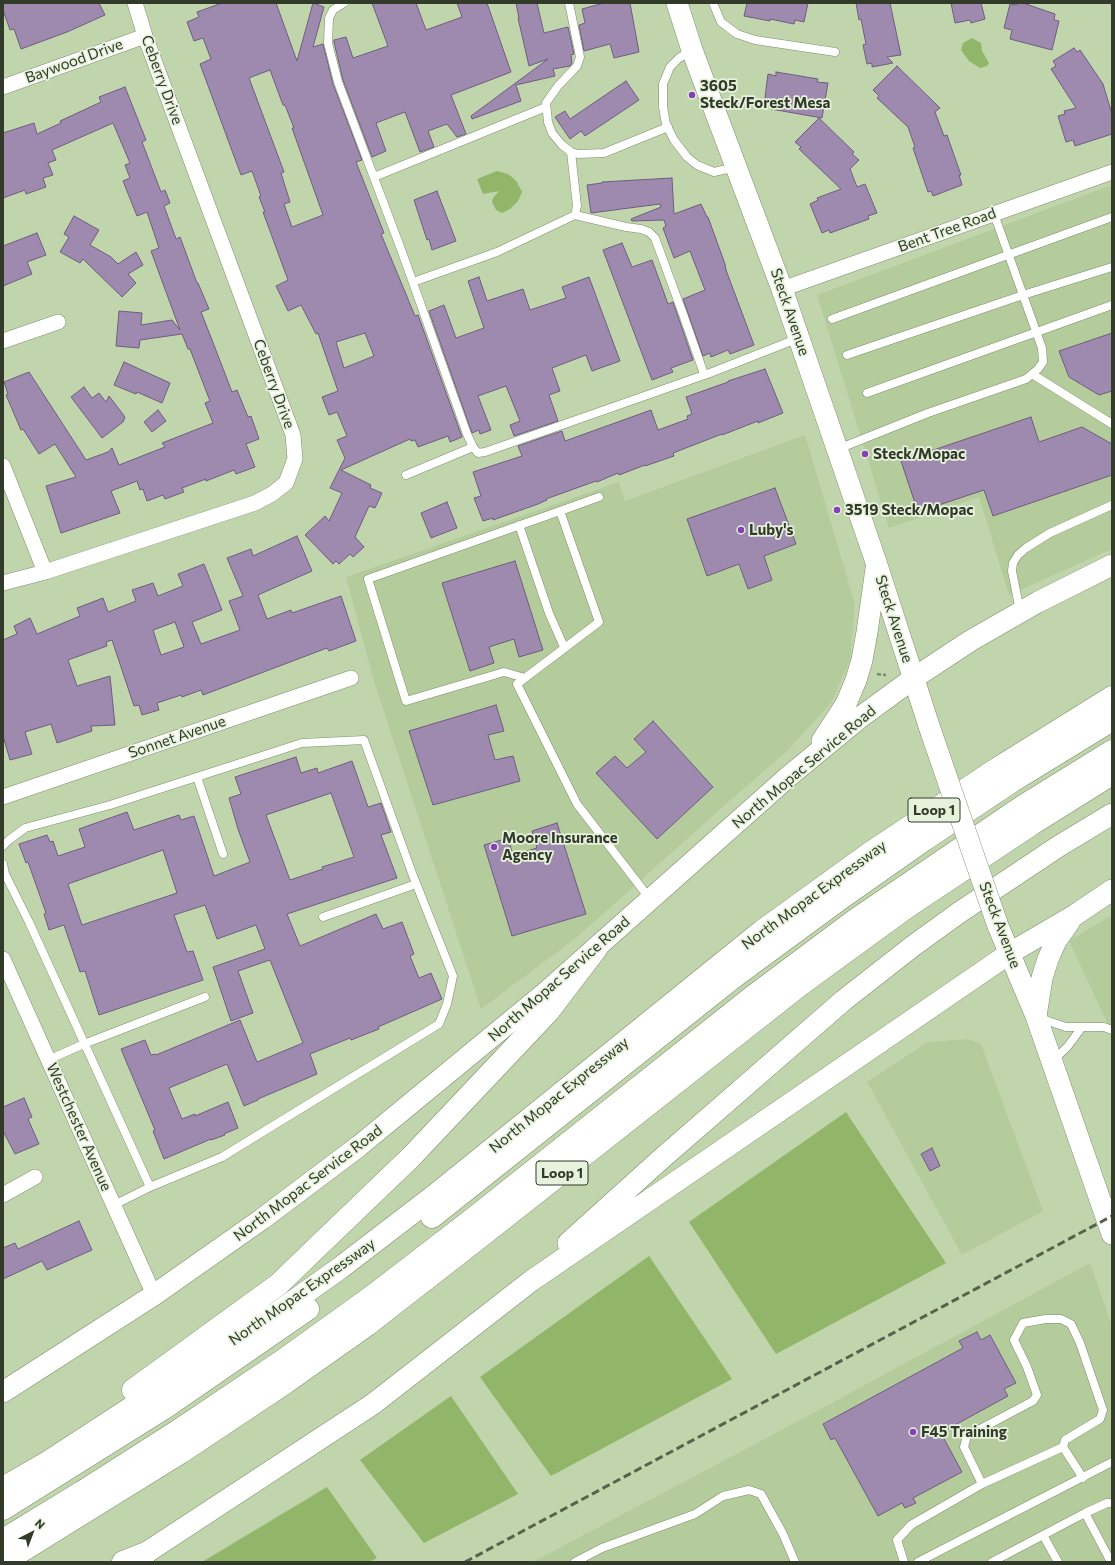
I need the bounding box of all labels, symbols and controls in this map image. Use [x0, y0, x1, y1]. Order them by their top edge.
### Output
street label: Ceberry Drive [137, 33, 187, 127]
street label: Baywood Drive [23, 35, 125, 87]
place label: 3605 Steck/Forest Mesa [700, 77, 830, 112]
marker: 3605 Steck/Forest Mesa [687, 90, 697, 100]
street label: Bent Tree Road [896, 204, 998, 256]
street label: Steck Avenue [767, 266, 813, 358]
street label: Ceberry Drive [249, 337, 299, 431]
place label: Steck/Mopac [873, 445, 965, 463]
marker: Steck/Mopac [860, 449, 870, 459]
place label: 3519 Steck/Mopac [845, 501, 974, 519]
marker: 3519 Steck/Mopac [832, 505, 842, 515]
place label: Luby's [749, 521, 794, 539]
marker: Luby's [736, 525, 746, 535]
street label: Steck Avenue [871, 573, 917, 665]
street label: North Mopac Service Road [729, 702, 879, 832]
street label: Sonnet Avenue [126, 712, 228, 762]
road number: Loop 1 [908, 798, 960, 822]
place label: Moore Insurance Agency [502, 829, 618, 864]
street label: North Mopac Expressway [738, 836, 890, 954]
marker: Moore Insurance Agency [489, 842, 499, 852]
street label: Steck Avenue [975, 879, 1025, 971]
street label: North Mopac Service Road [485, 913, 633, 1045]
street label: North Mopac Expressway [486, 1033, 632, 1157]
street label: Westchester Avenue [43, 1060, 115, 1194]
street label: North Mopac Service Road [230, 1121, 386, 1245]
road number: Loop 1 [536, 1161, 588, 1185]
street label: North Mopac Expressway [225, 1235, 379, 1349]
place label: F45 Training [921, 1423, 1007, 1441]
marker: F45 Training [908, 1427, 918, 1437]
north arrow [12, 1513, 52, 1553]
text: N [33, 1516, 48, 1531]

